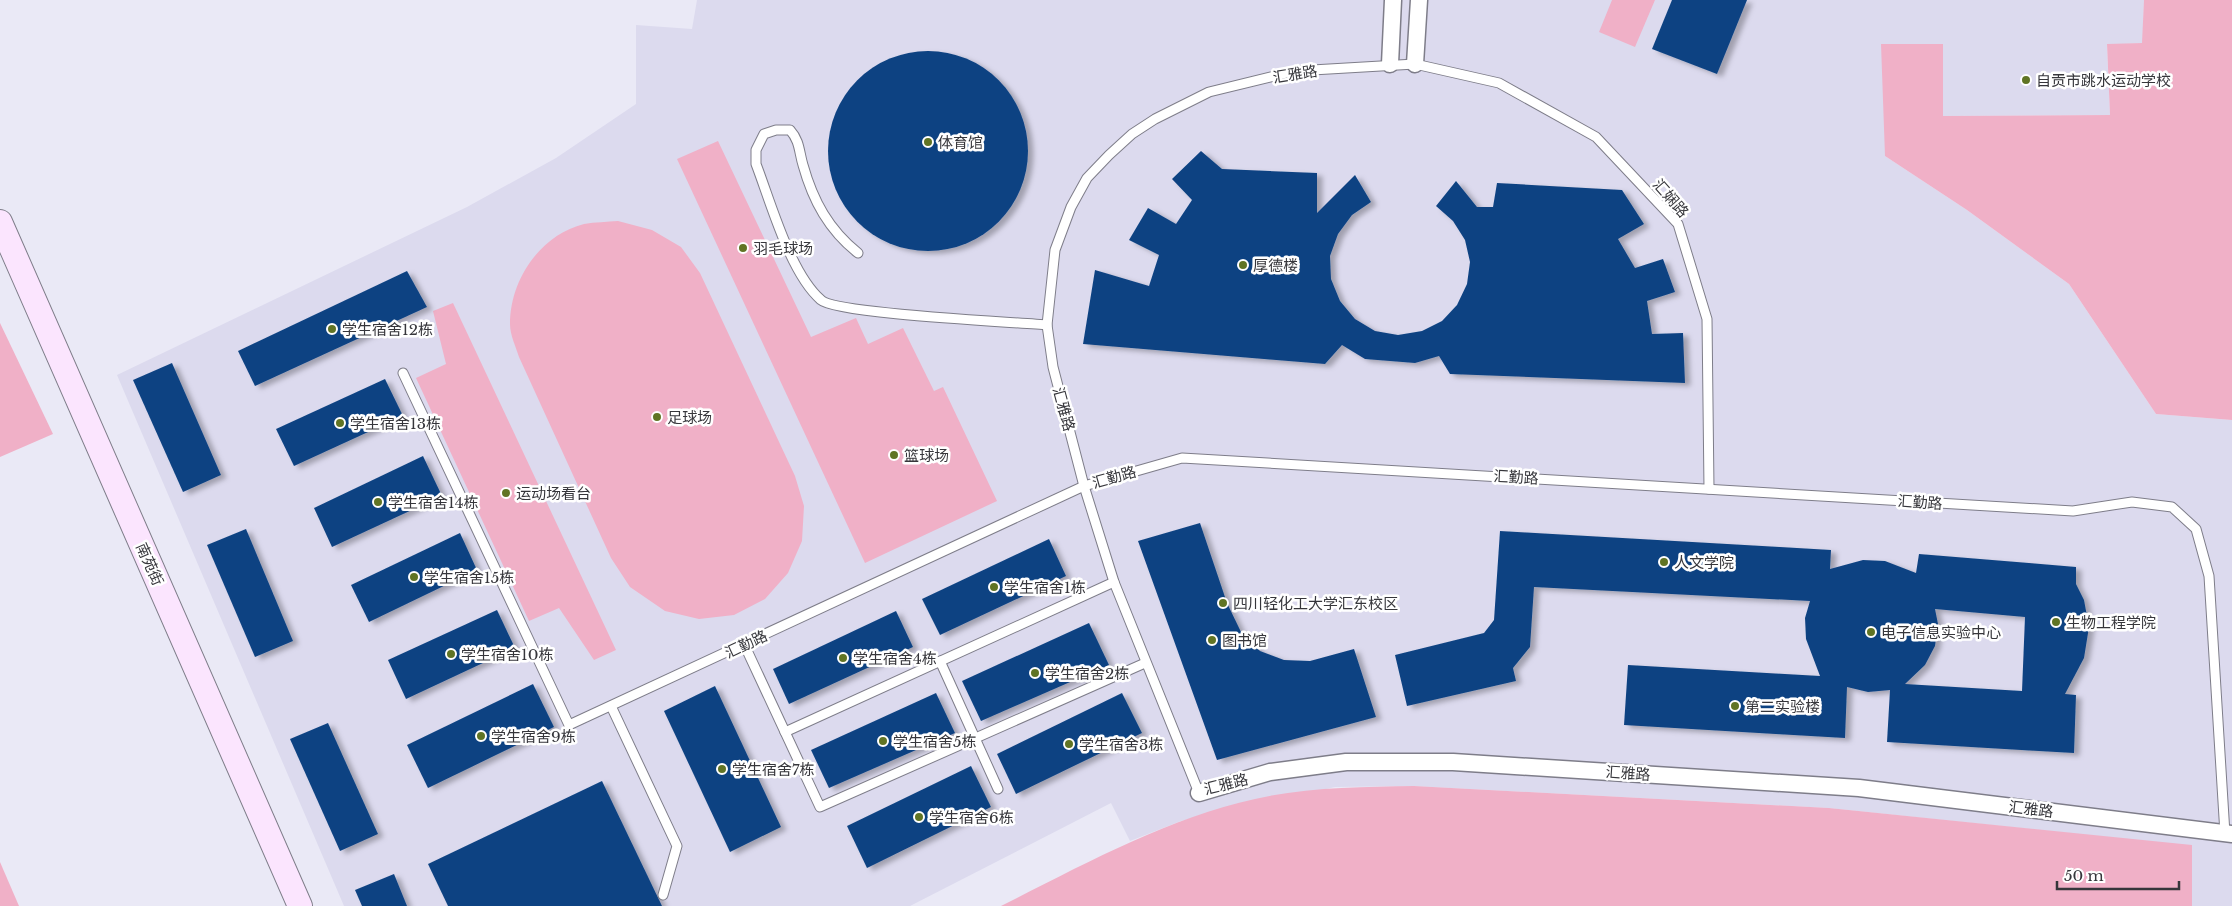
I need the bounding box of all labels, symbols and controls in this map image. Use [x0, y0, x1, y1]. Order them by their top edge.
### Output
street label: 汇雅路 [1271, 61, 1319, 87]
place label: 自贡市跳水运动学校 [2036, 71, 2171, 90]
marker: 自贡市跳水运动学校 [2020, 74, 2032, 86]
place label: 体育馆 [938, 133, 983, 152]
marker: 体育馆 [922, 136, 934, 148]
street label: 汇娴路 [1649, 175, 1693, 221]
place label: 羽毛球场 [753, 239, 813, 258]
marker: 羽毛球场 [737, 242, 749, 254]
place label: 厚德楼 [1253, 256, 1298, 275]
marker: 厚德楼 [1237, 259, 1249, 271]
place label: 学生宿舍12栋 [342, 320, 433, 339]
marker: 学生宿舍12栋 [326, 323, 338, 335]
street label: 汇雅路 [1049, 385, 1079, 433]
place label: 足球场 [667, 408, 712, 427]
marker: 足球场 [651, 411, 663, 423]
place label: 学生宿舍13栋 [350, 414, 441, 433]
marker: 学生宿舍13栋 [334, 417, 346, 429]
place label: 篮球场 [904, 446, 949, 465]
marker: 篮球场 [888, 449, 900, 461]
street label: 汇勤路 [1090, 462, 1138, 492]
street label: 汇勤路 [1493, 466, 1539, 488]
place label: 运动场看台 [516, 484, 591, 503]
marker: 运动场看台 [500, 487, 512, 499]
street label: 汇勤路 [1897, 491, 1943, 513]
place label: 学生宿舍14栋 [388, 493, 478, 512]
marker: 学生宿舍14栋 [372, 496, 384, 508]
street label: 南苑街 [132, 540, 168, 588]
place label: 人文学院 [1674, 553, 1734, 572]
marker: 人文学院 [1658, 556, 1670, 568]
place label: 学生宿舍15栋 [424, 568, 514, 587]
marker: 学生宿舍15栋 [408, 571, 420, 583]
place label: 学生宿舍1栋 [1004, 578, 1086, 597]
marker: 学生宿舍1栋 [988, 581, 1000, 593]
place label: 四川轻化工大学汇东校区 [1233, 594, 1398, 613]
marker: 四川轻化工大学汇东校区 [1217, 597, 1229, 609]
place label: 生物工程学院 [2066, 613, 2156, 632]
marker: 生物工程学院 [2050, 616, 2062, 628]
place label: 电子信息实验中心 [1881, 623, 2001, 642]
street label: 汇勤路 [722, 626, 770, 662]
marker: 电子信息实验中心 [1865, 626, 1877, 638]
place label: 图书馆 [1222, 631, 1267, 650]
marker: 图书馆 [1206, 634, 1218, 646]
place label: 学生宿舍10栋 [461, 645, 553, 664]
marker: 学生宿舍10栋 [445, 648, 457, 660]
place label: 学生宿舍4栋 [853, 649, 937, 668]
marker: 学生宿舍4栋 [837, 652, 849, 664]
place label: 学生宿舍2栋 [1045, 664, 1129, 683]
marker: 学生宿舍2栋 [1029, 667, 1041, 679]
place label: 第二实验楼 [1745, 697, 1820, 716]
marker: 第二实验楼 [1729, 700, 1741, 712]
place label: 学生宿舍9栋 [491, 727, 576, 746]
marker: 学生宿舍9栋 [475, 730, 487, 742]
place label: 学生宿舍5栋 [893, 732, 977, 751]
marker: 学生宿舍5栋 [877, 735, 889, 747]
place label: 学生宿舍3栋 [1079, 735, 1163, 754]
marker: 学生宿舍3栋 [1063, 738, 1075, 750]
place label: 学生宿舍7栋 [732, 760, 815, 779]
street label: 汇雅路 [1605, 762, 1651, 784]
marker: 学生宿舍7栋 [716, 763, 728, 775]
street label: 汇雅路 [1202, 769, 1250, 799]
street label: 汇雅路 [2008, 797, 2054, 821]
place label: 学生宿舍6栋 [929, 808, 1014, 827]
marker: 学生宿舍6栋 [913, 811, 925, 823]
scale bar [2057, 858, 2180, 890]
text: 50 m [2064, 866, 2104, 885]

